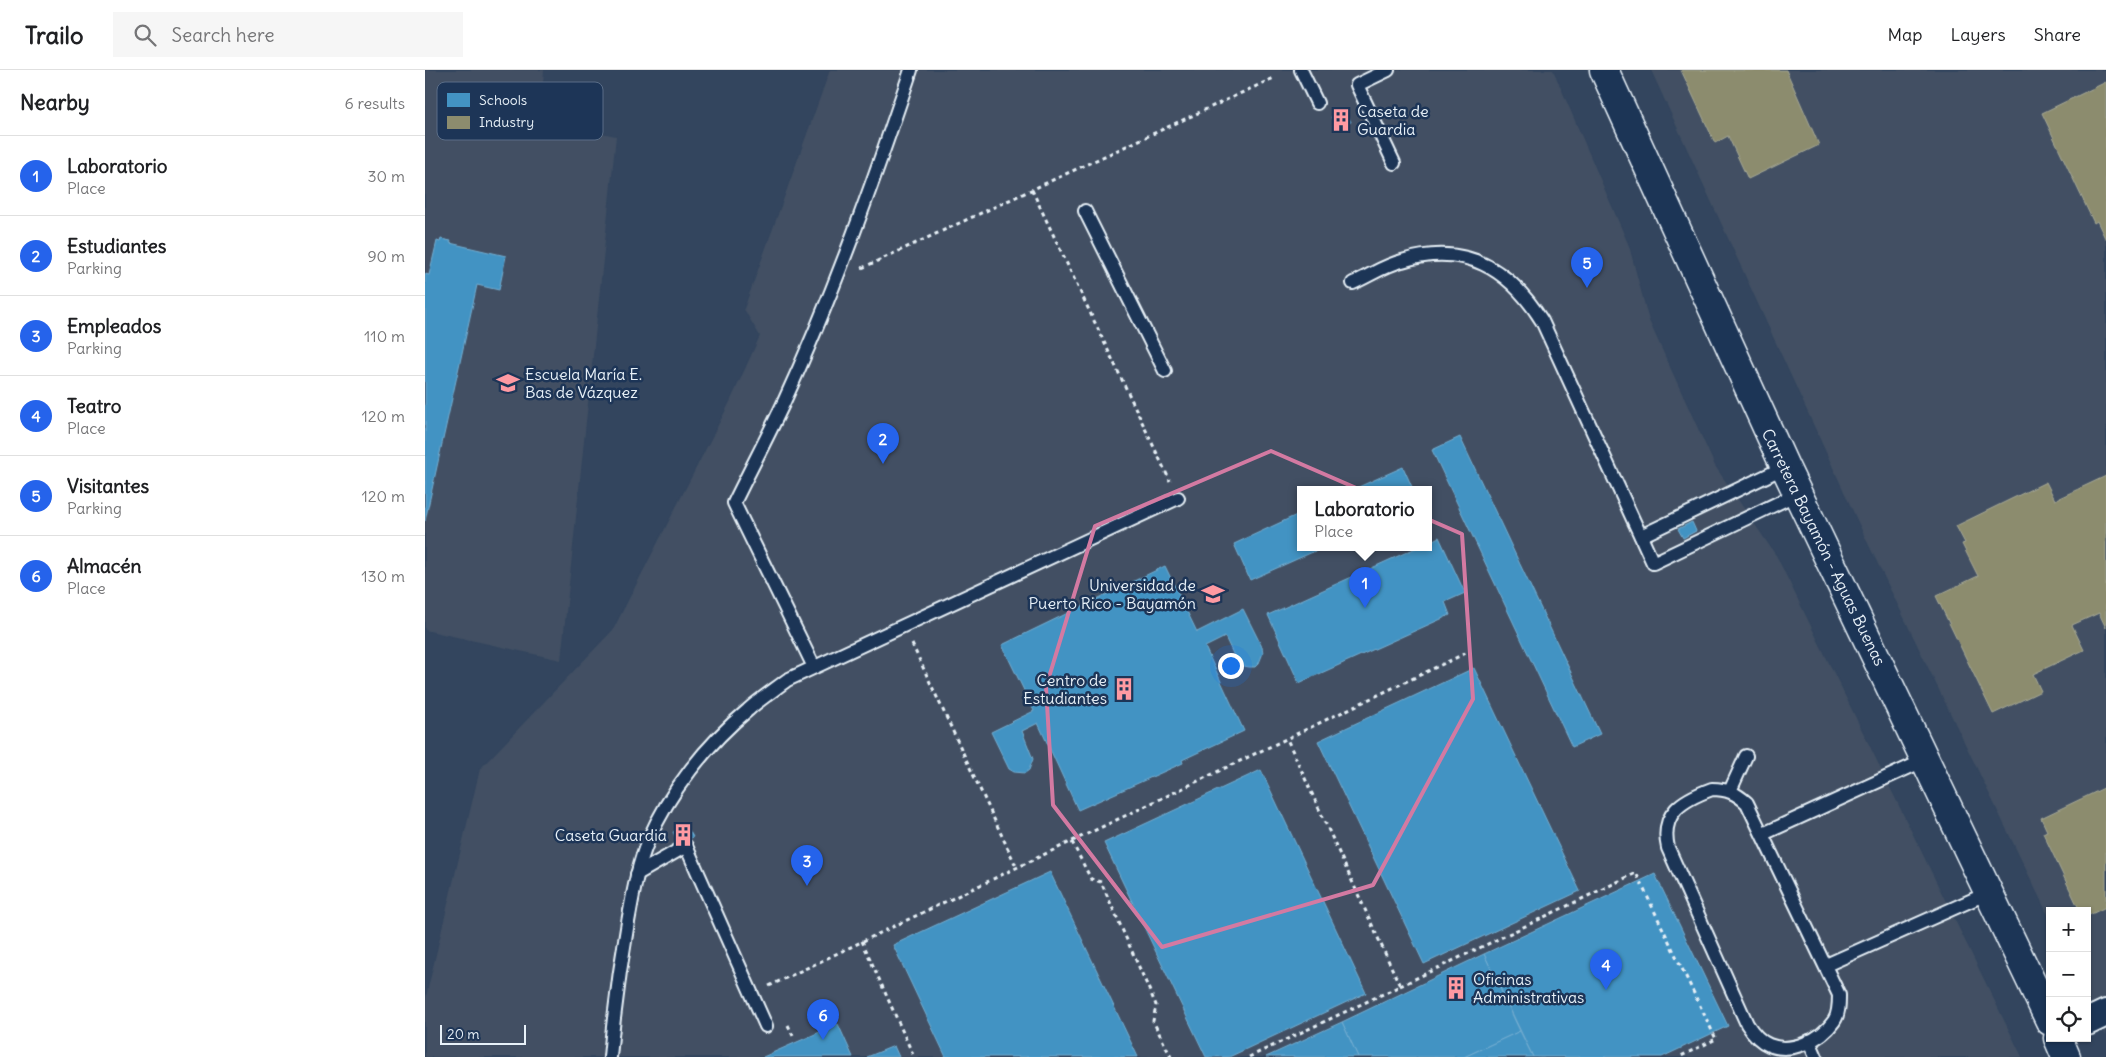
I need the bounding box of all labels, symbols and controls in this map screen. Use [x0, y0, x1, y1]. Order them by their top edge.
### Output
search box [113, 12, 463, 57]
text: Trailo [25, 20, 83, 50]
icon: search [131, 21, 159, 49]
text: Search here [171, 23, 274, 47]
text: Map [1887, 23, 1922, 46]
text: Layers [1950, 23, 2006, 46]
text: Share [2034, 23, 2081, 46]
legend [437, 82, 603, 140]
text: Nearby [20, 89, 90, 116]
text: Schools [479, 91, 527, 109]
text: 6 results [344, 93, 405, 113]
place label: Caseta de Guardia [1357, 101, 1429, 139]
building icon: Caseta de Guardia [1328, 107, 1354, 133]
text: Industry [479, 113, 534, 131]
text: Laboratorio [67, 154, 167, 178]
text: 1 [33, 166, 39, 186]
text: 30 m [368, 166, 405, 186]
text: Place [67, 178, 106, 198]
text: Estudiantes [67, 234, 166, 258]
text: 2 [32, 246, 40, 266]
text: 90 m [367, 246, 405, 266]
pin: 5 [1571, 247, 1603, 288]
text: Parking [67, 258, 122, 278]
text: Empleados [67, 314, 161, 338]
text: 3 [31, 326, 41, 346]
text: 110 m [364, 326, 405, 346]
text: Parking [67, 338, 122, 358]
place label: Escuela María E. Bas de Vázquez [525, 364, 642, 402]
school or university icon: Escuela María E. Bas de Vázquez [495, 370, 521, 396]
text: Teatro [67, 394, 121, 418]
text: 4 [31, 406, 41, 426]
text: 120 m [362, 406, 405, 426]
text: Place [67, 418, 106, 438]
pin: 2 [867, 423, 899, 464]
street label: Carretera Bayamón - Aguas Buenas [1758, 425, 1890, 669]
text: Visitantes [67, 474, 149, 498]
text: 5 [31, 486, 41, 506]
text: 120 m [362, 486, 405, 506]
popup [1297, 486, 1432, 551]
text: Laboratorio [1314, 497, 1415, 521]
text: Parking [67, 498, 122, 518]
text: Place [1314, 521, 1353, 541]
text: Almacén [67, 554, 141, 578]
text: 6 [31, 566, 41, 586]
text: 130 m [361, 566, 405, 586]
pin: 1 [1349, 567, 1381, 608]
place label: Universidad de Puerto Rico - Bayamón [1029, 575, 1196, 613]
text: Place [67, 578, 106, 598]
school or university icon: Universidad de Puerto Rico - Bayamón [1200, 581, 1226, 607]
your location [1218, 653, 1244, 679]
place label: Centro de Estudiantes [1023, 670, 1107, 708]
building icon: Centro de Estudiantes [1111, 676, 1137, 702]
building icon: Caseta Guardia [670, 822, 696, 848]
place label: Caseta Guardia [555, 825, 667, 845]
pin: 3 [791, 845, 823, 886]
map controls [2046, 907, 2091, 1042]
button: + [2046, 907, 2091, 952]
pin: 4 [1590, 949, 1622, 990]
button: − [2046, 952, 2091, 997]
place label: Oficinas Administrativas [1473, 969, 1584, 1007]
building icon: Oficinas Administrativas [1443, 975, 1469, 1001]
button: locate [2046, 997, 2091, 1042]
pin: 6 [807, 999, 839, 1040]
scale bar [440, 1022, 526, 1045]
text: 20 m [447, 1025, 480, 1043]

